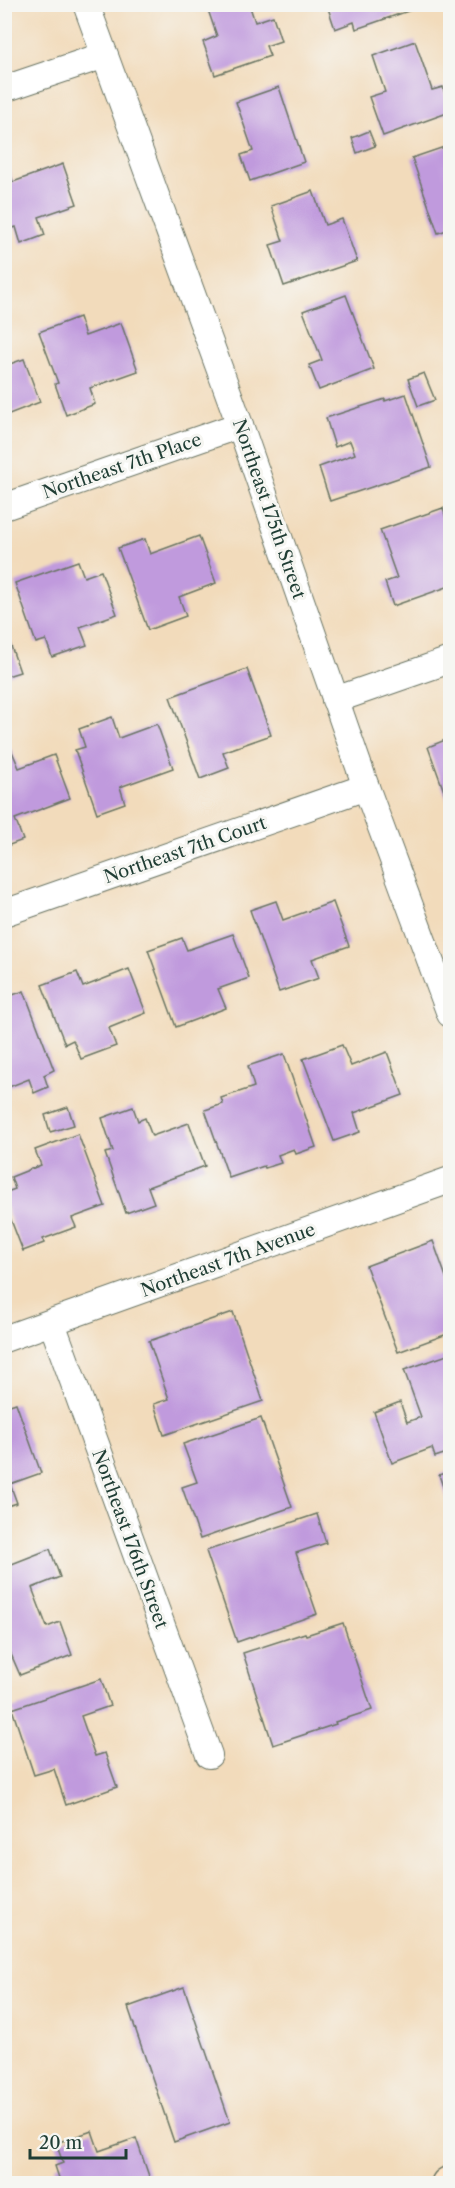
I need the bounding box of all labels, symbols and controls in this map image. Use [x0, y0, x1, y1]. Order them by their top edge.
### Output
street label: Northeast 175th Street [228, 416, 310, 602]
street label: Northeast 7th Place [40, 428, 204, 504]
street label: Northeast 7th Court [101, 812, 270, 888]
street label: Northeast 7th Avenue [138, 1218, 318, 1302]
street label: Northeast 176th Street [87, 1446, 173, 1632]
scale bar [30, 2122, 126, 2160]
text: 20 m [39, 2132, 83, 2154]

